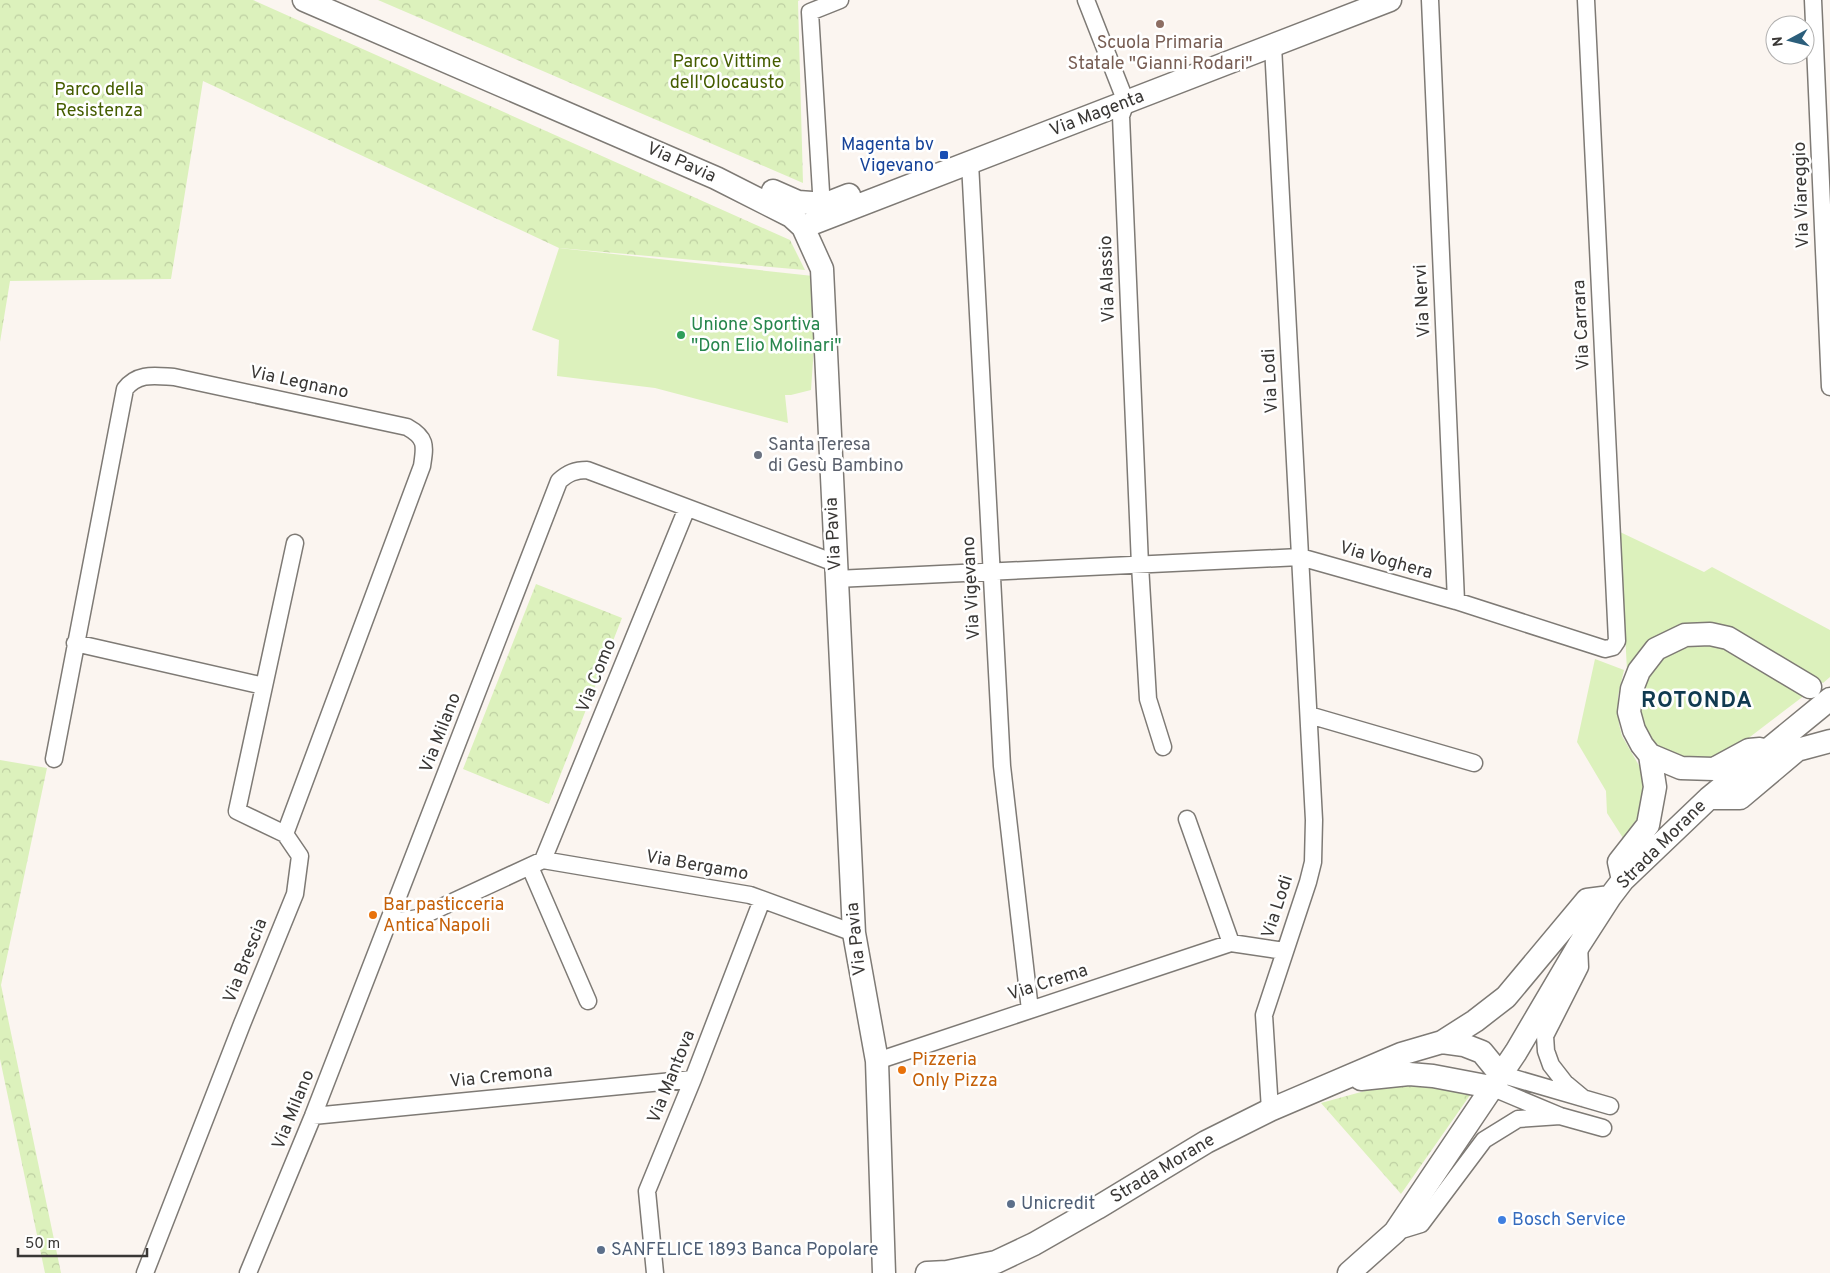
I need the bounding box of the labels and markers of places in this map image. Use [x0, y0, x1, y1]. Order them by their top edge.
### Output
marker: Scuola Primaria Statale "Gianni Rodari" [1154, 18, 1166, 30]
place label: Scuola Primaria Statale "Gianni Rodari" [1068, 32, 1252, 76]
place label: Magenta bv Vigevano [841, 134, 934, 178]
marker: Magenta bv Vigevano [938, 149, 950, 161]
place label: Unione Sportiva "Don Elio Molinari" [691, 314, 842, 358]
marker: Unione Sportiva "Don Elio Molinari" [675, 329, 687, 341]
place label: Santa Teresa di Gesù Bambino [768, 434, 904, 478]
marker: Santa Teresa di Gesù Bambino [752, 449, 764, 461]
place label: Bar pasticceria Antica Napoli [383, 894, 504, 938]
marker: Bar pasticceria Antica Napoli [367, 909, 379, 921]
place label: Pizzeria Only Pizza [912, 1049, 997, 1093]
marker: Pizzeria Only Pizza [896, 1064, 908, 1076]
place label: Unicredit [1021, 1193, 1095, 1216]
marker: Unicredit [1005, 1198, 1017, 1210]
place label: Bosch Service [1512, 1209, 1626, 1232]
marker: Bosch Service [1496, 1214, 1508, 1226]
place label: SANFELICE 1893 Banca Popolare [611, 1239, 878, 1262]
marker: SANFELICE 1893 Banca Popolare [595, 1244, 607, 1256]

